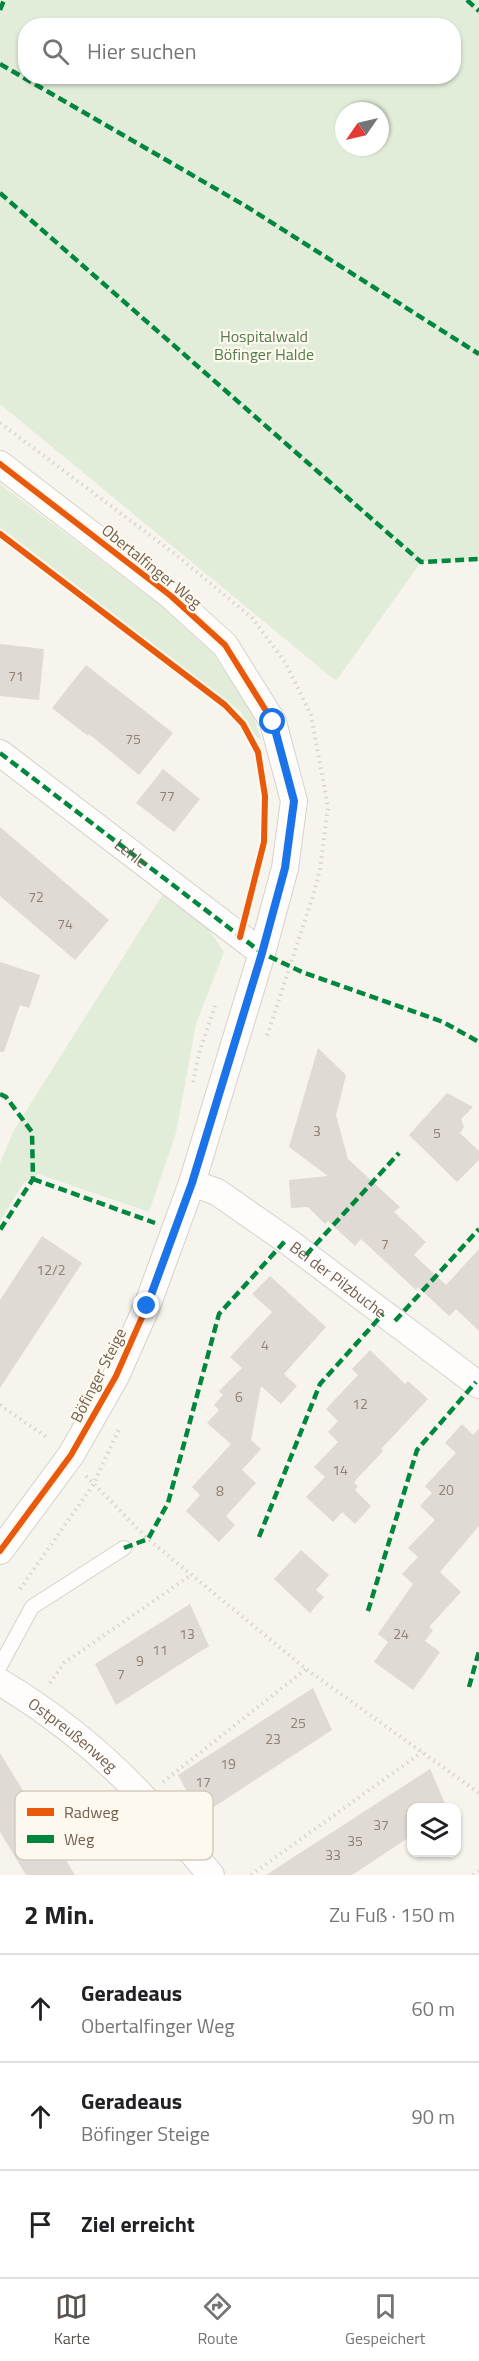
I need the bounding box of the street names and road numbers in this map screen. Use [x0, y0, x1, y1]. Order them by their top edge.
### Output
street label: Obertalfinger Weg [97, 518, 207, 614]
street label: Lehle [110, 833, 153, 874]
street label: Bei der Pilzbuche [285, 1235, 392, 1323]
street label: Böfinger Steige [64, 1324, 132, 1426]
street label: Ostpreußenweg [23, 1691, 123, 1778]

